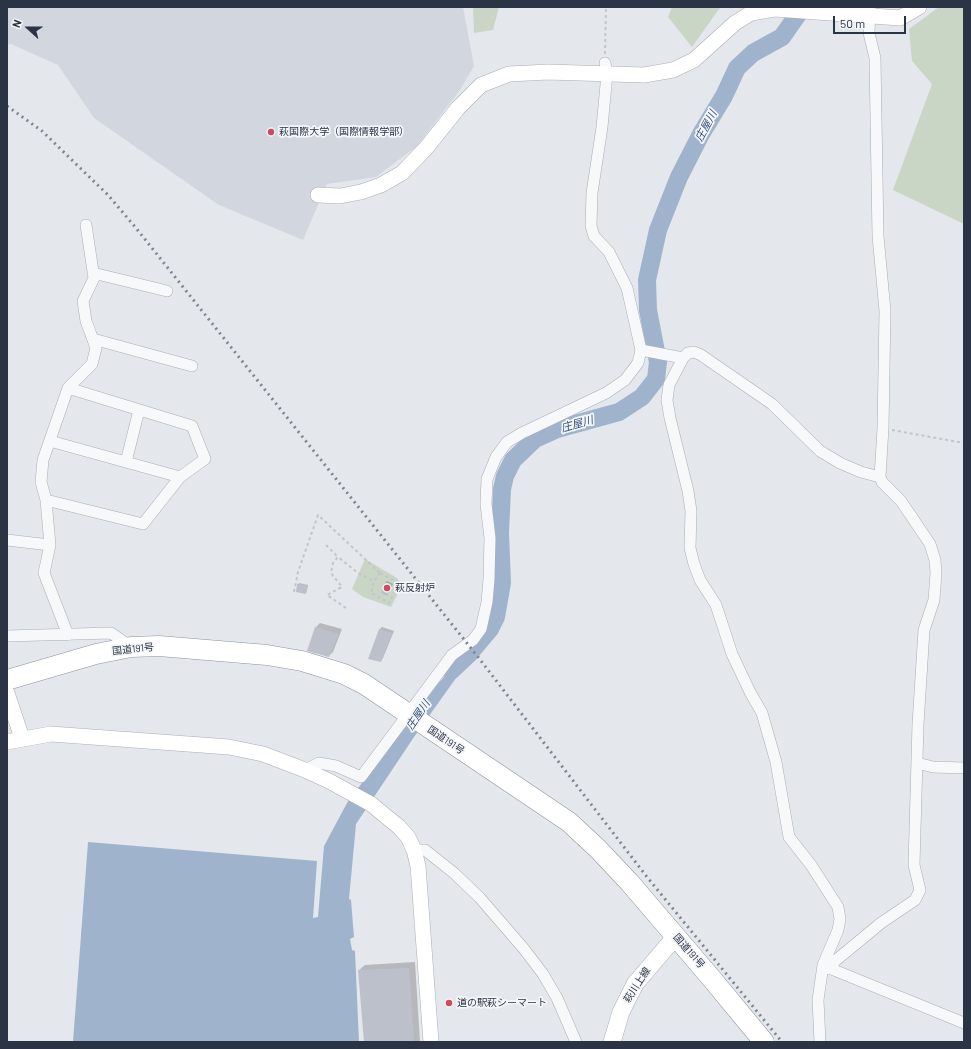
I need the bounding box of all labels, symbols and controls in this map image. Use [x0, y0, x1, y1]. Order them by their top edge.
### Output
north arrow [8, 8, 48, 48]
scale bar [835, 8, 908, 34]
text: 50 m [840, 16, 865, 30]
text: N [9, 18, 24, 29]
water label: 庄屋川 [692, 108, 720, 144]
place label: 萩国際大学（国際情報学部） [279, 126, 409, 138]
marker: 萩国際大学（国際情報学部） [266, 127, 276, 137]
water label: 庄屋川 [559, 413, 595, 435]
place label: 萩反射炉 [395, 582, 435, 594]
marker: 萩反射炉 [382, 583, 392, 593]
street label: 国道191号 [111, 641, 155, 657]
water label: 庄屋川 [403, 698, 433, 732]
street label: 国道191号 [425, 723, 467, 757]
street label: 国道191号 [671, 931, 707, 971]
street label: 萩川上線 [621, 965, 653, 1005]
place label: 道の駅萩シーマート [457, 997, 547, 1009]
marker: 道の駅萩シーマート [444, 998, 454, 1008]

